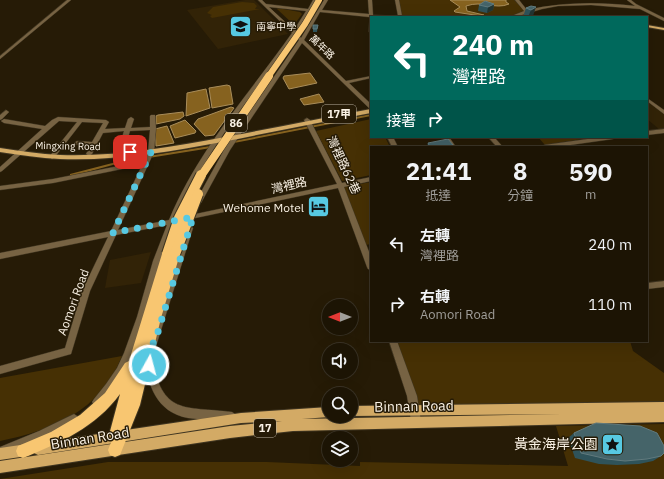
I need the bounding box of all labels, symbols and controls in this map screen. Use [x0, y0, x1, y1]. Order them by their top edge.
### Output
school or university icon: 南寧中學 [227, 13, 253, 39]
place label: 南寧中學 [256, 20, 296, 33]
text: 240 m [452, 26, 534, 63]
street label: 萬年路 [307, 32, 337, 62]
icon: left [386, 32, 438, 84]
text: 灣裡路 [452, 65, 506, 88]
road number: 17甲 [322, 105, 356, 123]
icon: right [424, 108, 446, 130]
text: 接著 [386, 111, 416, 130]
road number: 86 [225, 114, 247, 132]
street label: 灣裡路62巷 [324, 134, 364, 196]
pin [113, 135, 147, 169]
street label: Mingxing Road [35, 139, 101, 153]
icon: arrive [119, 141, 141, 163]
text: 21:41 [406, 155, 471, 187]
text: 8 [513, 155, 527, 187]
text: 590 [569, 156, 612, 188]
street label: 灣裡路 [270, 174, 308, 196]
text: m [585, 186, 596, 203]
text: 抵達 [426, 187, 452, 204]
text: 分鐘 [507, 187, 533, 204]
hotel icon: Wehome Motel [306, 194, 332, 220]
place label: Wehome Motel [223, 200, 304, 215]
text: 左轉 [420, 226, 450, 245]
icon: left [386, 233, 408, 255]
text: 240 m [588, 235, 632, 254]
text: 灣裡路 [420, 247, 459, 264]
street label: Aomori Road [54, 267, 92, 337]
text: 右轉 [420, 287, 450, 306]
icon: right [386, 293, 408, 315]
text: 110 m [588, 295, 632, 314]
north arrow [322, 299, 358, 335]
map controls [322, 299, 358, 467]
text: Aomori Road [420, 306, 495, 323]
button: sound [322, 343, 358, 379]
position arrow [128, 344, 170, 386]
button: search [322, 387, 358, 423]
street label: Binnan Road [374, 396, 454, 416]
road number: 17 [254, 419, 276, 437]
street label: Binnan Road [49, 423, 131, 453]
button: layers [322, 431, 358, 467]
place icon: 黃金海岸公園 [600, 431, 626, 457]
place label: 黃金海岸公園 [514, 435, 598, 453]

